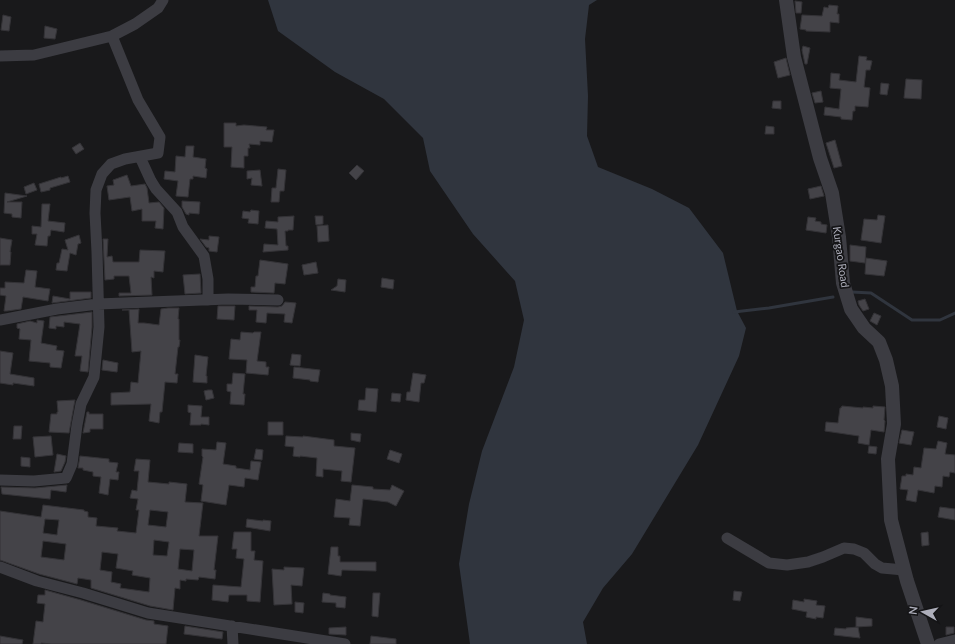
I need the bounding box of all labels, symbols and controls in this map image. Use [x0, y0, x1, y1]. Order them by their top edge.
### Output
street label: Kurgao Road [831, 225, 852, 288]
north arrow [903, 592, 943, 632]
text: N [906, 605, 920, 616]

